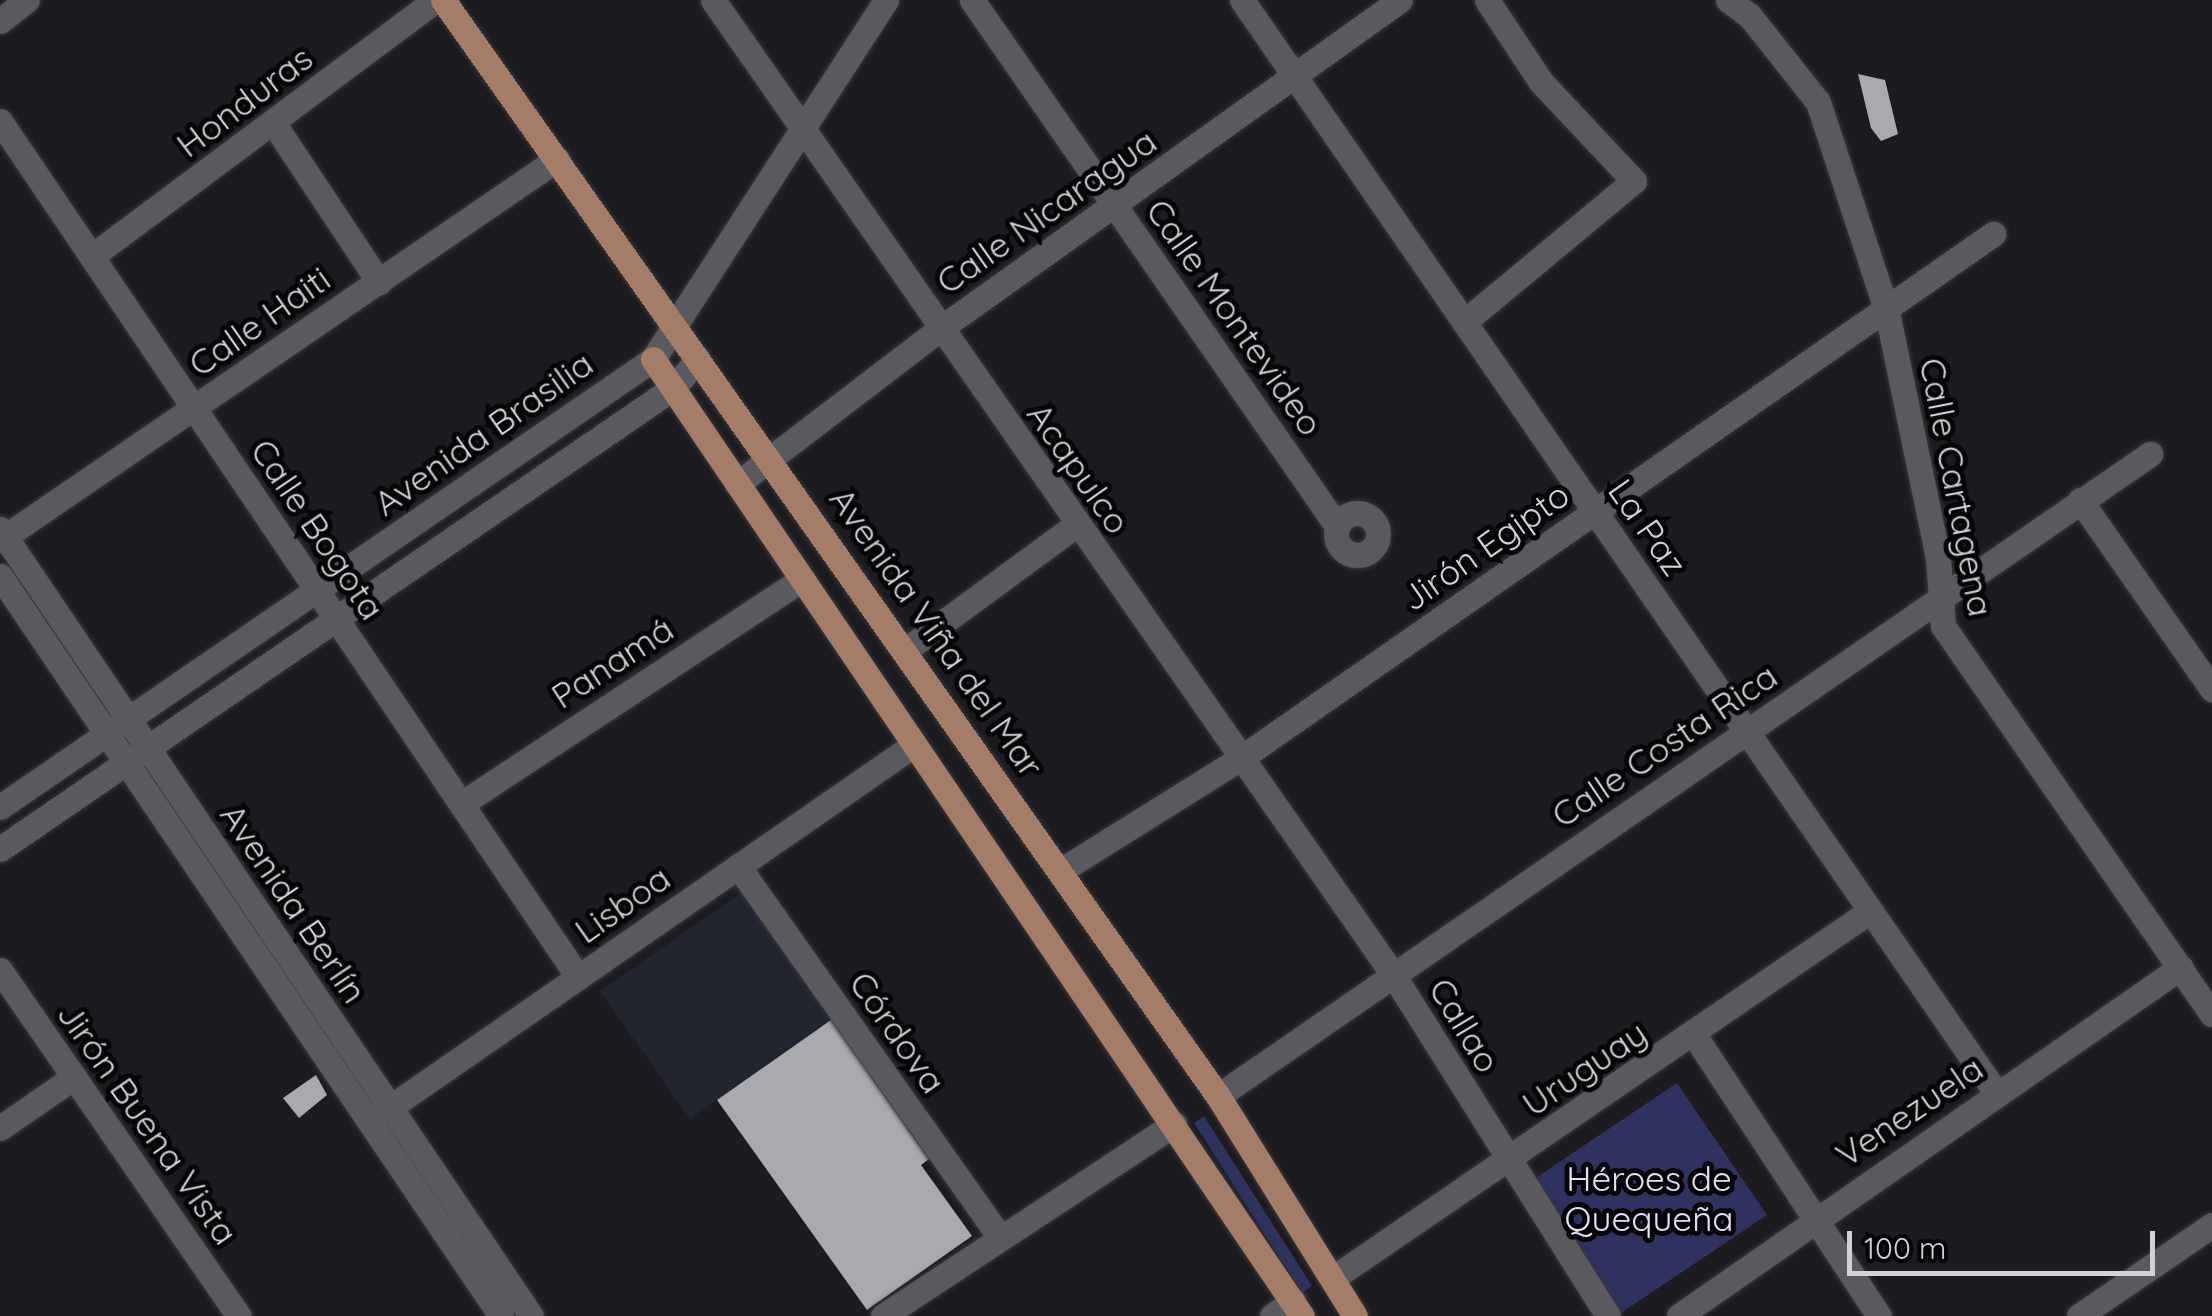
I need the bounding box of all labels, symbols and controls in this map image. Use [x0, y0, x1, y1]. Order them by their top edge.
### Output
street label: Honduras [168, 36, 320, 166]
street label: Calle Nicaragua [928, 120, 1164, 302]
street label: Calle Montevideo [1138, 191, 1332, 443]
street label: Calle Haiti [180, 257, 338, 385]
street label: Avenida Brasilia [366, 342, 600, 524]
street label: Calle Cartagena [1911, 354, 2003, 620]
street label: Acapulco [1019, 394, 1139, 542]
street label: Calle Bogota [242, 431, 394, 627]
street label: La Paz [1600, 471, 1696, 583]
street label: Jirón Egipto [1393, 473, 1577, 619]
street label: Avenida Viña del Mar [821, 479, 1053, 785]
street label: Panamá [543, 607, 681, 717]
street label: Calle Costa Rica [1543, 654, 1785, 836]
street label: Avenida Berlín [212, 795, 376, 1011]
street label: Lisboa [567, 856, 677, 952]
street label: Córdova [841, 963, 955, 1101]
street label: Callao [1421, 970, 1509, 1080]
street label: Jirón Buena Vista [49, 994, 247, 1252]
street label: Uruguay [1514, 1011, 1654, 1125]
street label: Venezuela [1828, 1047, 1990, 1175]
park label: Héroes de Quequeña [1564, 1157, 1734, 1239]
scale bar [1852, 1211, 2160, 1273]
text: 100 m [1864, 1229, 1946, 1267]

